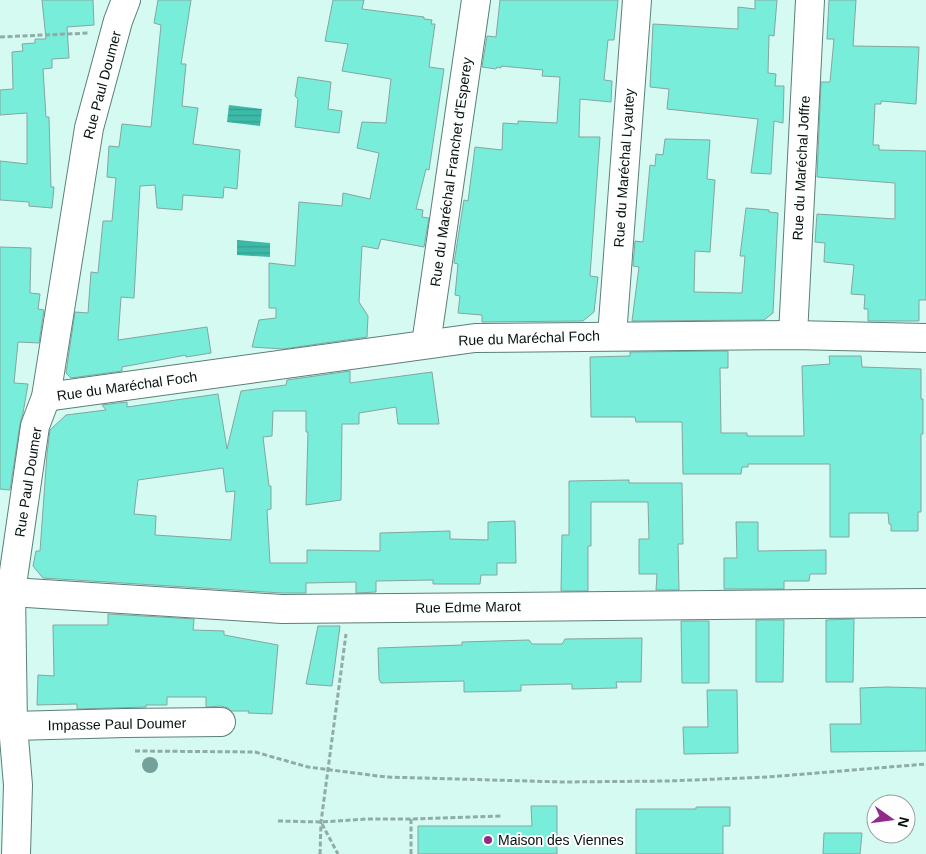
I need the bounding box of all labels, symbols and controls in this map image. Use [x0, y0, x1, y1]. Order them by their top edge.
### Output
street label: Rue Paul Doumer [80, 29, 124, 141]
street label: Rue du Maréchal Franchet d'Esperey [427, 56, 475, 288]
street label: Rue du Maréchal Lyautey [610, 88, 638, 248]
street label: Rue du Maréchal Joffre [789, 95, 813, 241]
street label: Rue du Maréchal Foch [458, 328, 600, 348]
street label: Rue du Maréchal Foch [56, 368, 198, 404]
street label: Rue Paul Doumer [11, 425, 45, 538]
street label: Rue Edme Marot [415, 598, 521, 616]
street label: Impasse Paul Doumer [48, 715, 187, 733]
north arrow [866, 794, 916, 844]
text: N [895, 815, 913, 829]
place label: Maison des Viennes [498, 832, 624, 848]
marker: Maison des Viennes [482, 834, 494, 846]

